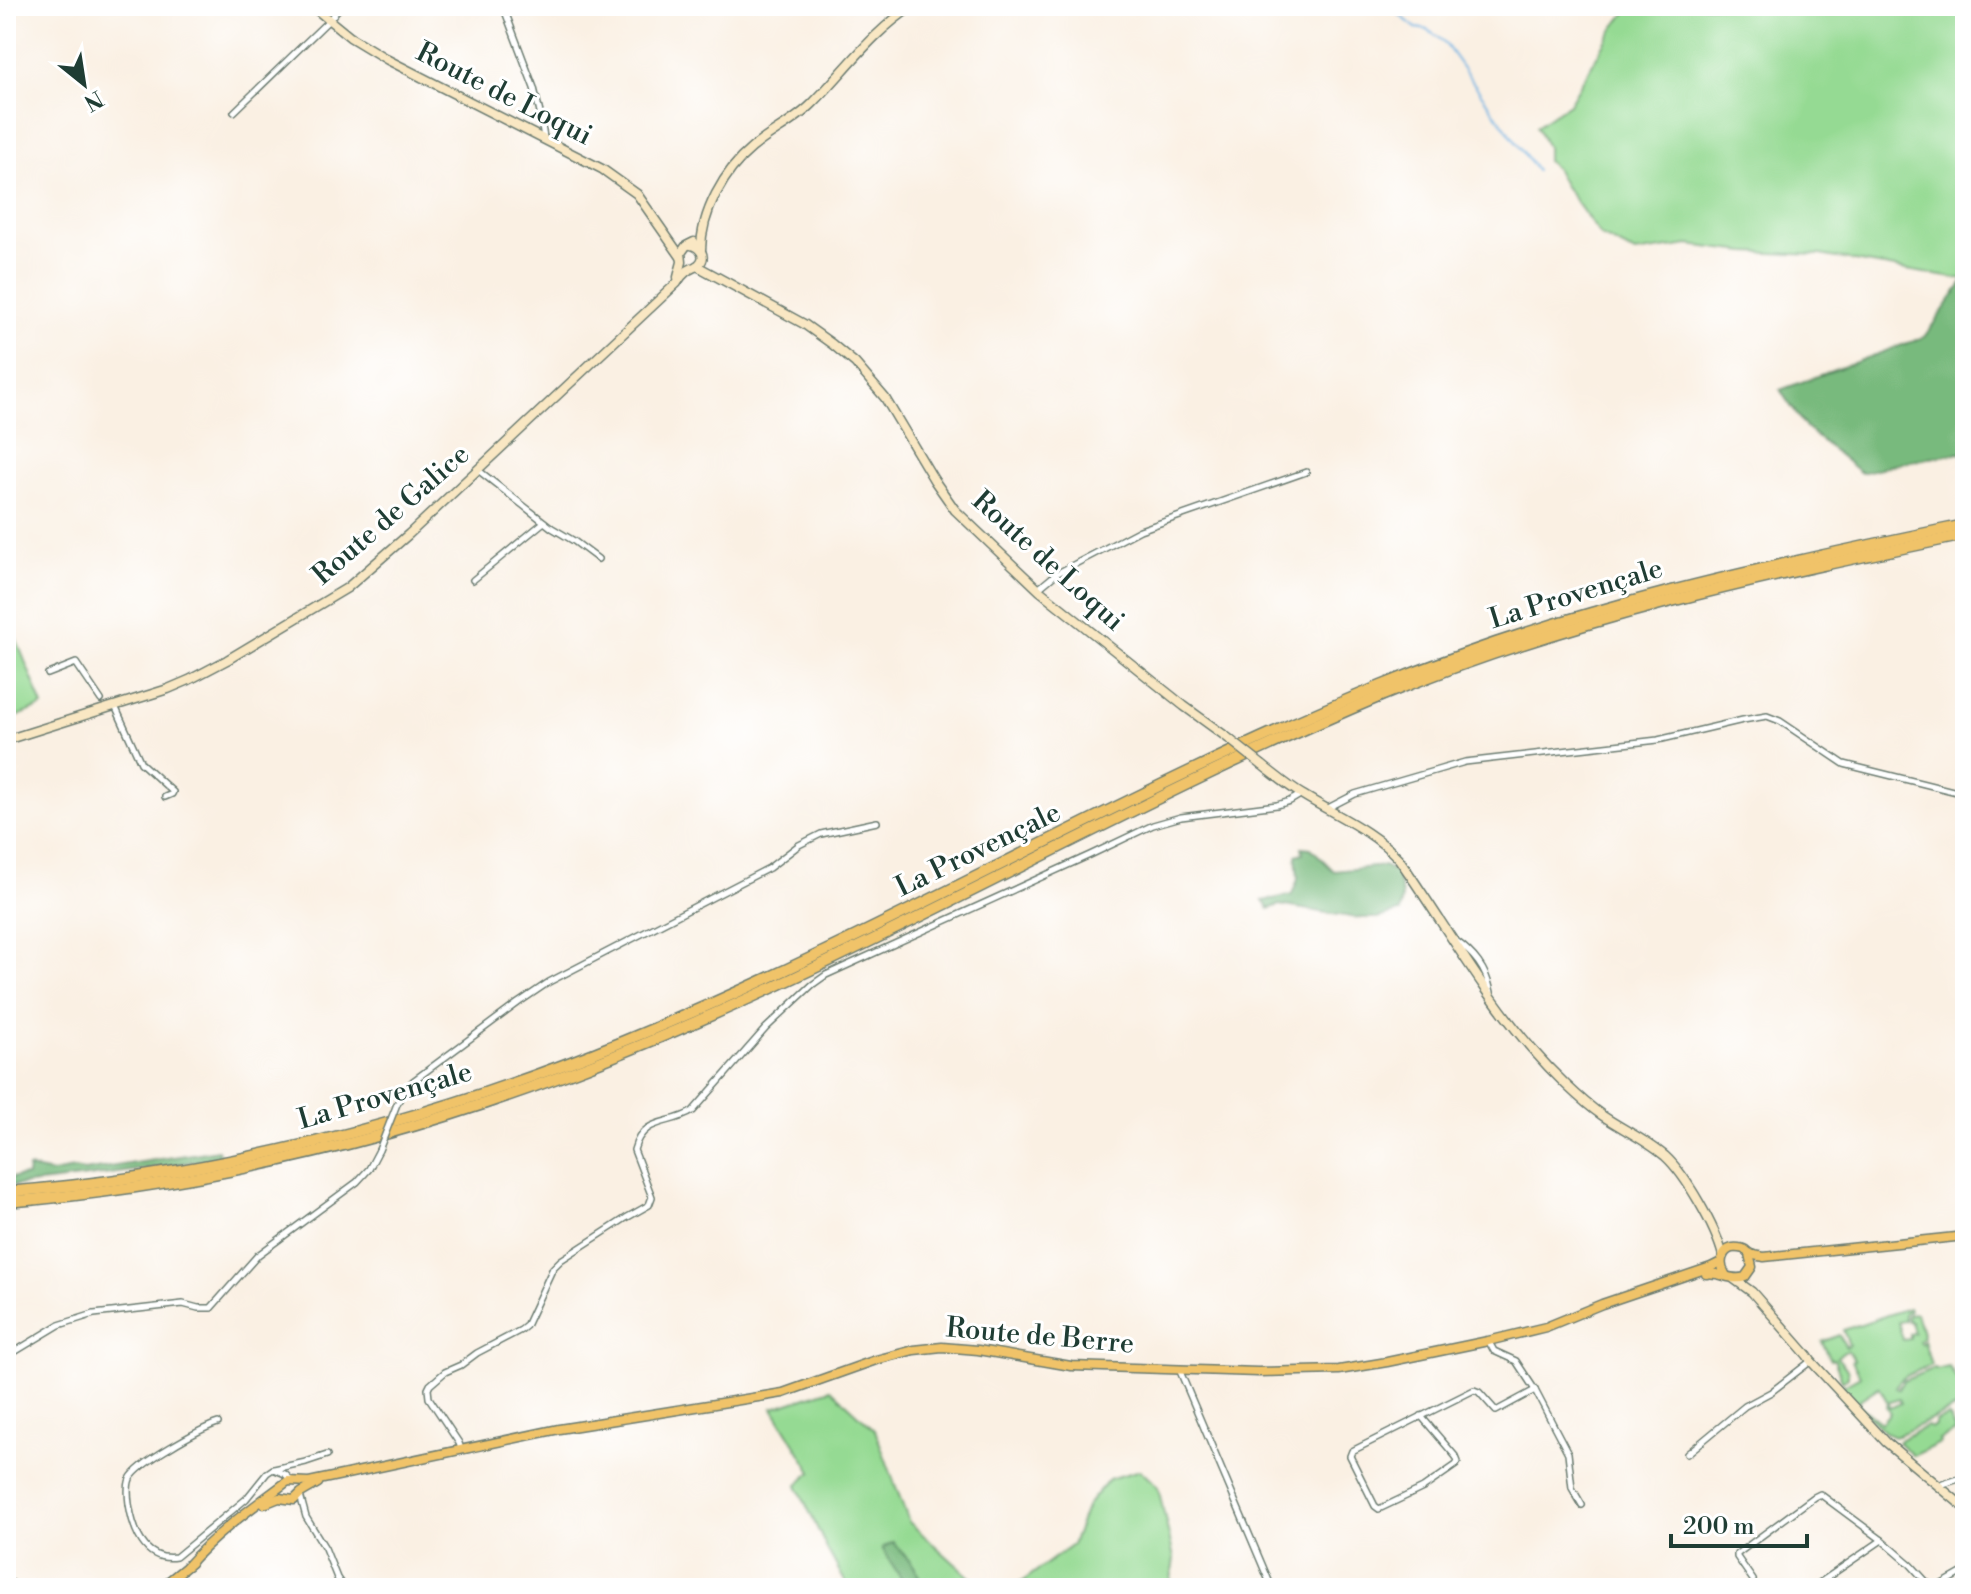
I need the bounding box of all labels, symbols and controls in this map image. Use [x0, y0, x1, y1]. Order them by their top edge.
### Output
street label: Route de Loqui [410, 35, 598, 153]
north arrow [44, 44, 124, 124]
text: N [78, 84, 108, 116]
street label: Route de Galice [305, 437, 477, 593]
street label: Route de Loqui [965, 483, 1131, 639]
street label: La Provençale [1485, 551, 1667, 637]
street label: La Provençale [890, 795, 1066, 905]
street label: La Provençale [294, 1054, 476, 1138]
street label: Route de Berre [944, 1310, 1136, 1362]
scale bar [1671, 1498, 1807, 1548]
text: 200 m [1683, 1512, 1754, 1542]

